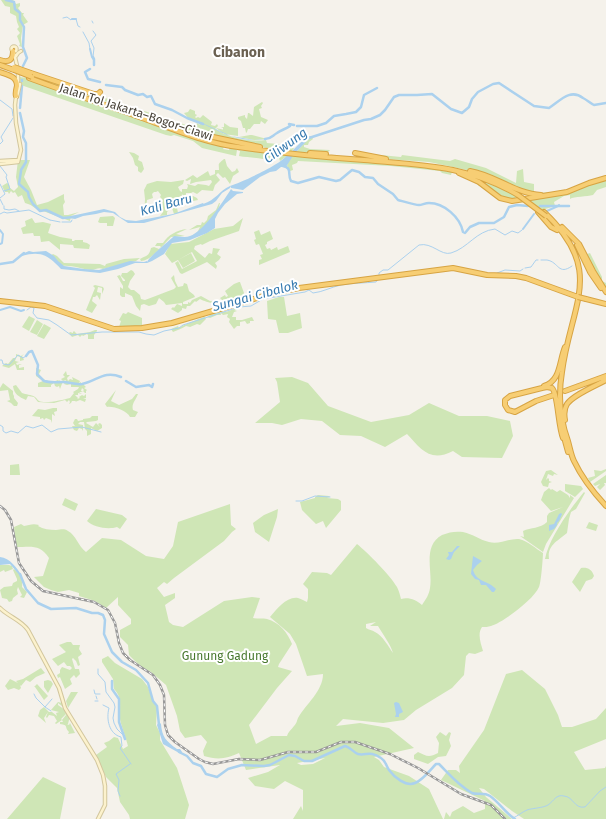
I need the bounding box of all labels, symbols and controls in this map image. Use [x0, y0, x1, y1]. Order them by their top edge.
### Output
district label: Cibanon [213, 44, 265, 61]
street label: Jalan Tol Jakarta–Bogor–Ciawi [58, 81, 214, 143]
water label: Ciliwung [261, 125, 310, 166]
water label: Kali Baru [138, 190, 194, 219]
water label: Sungai Cibalok [210, 277, 300, 314]
park label: Gunung Gadung [182, 649, 269, 663]

